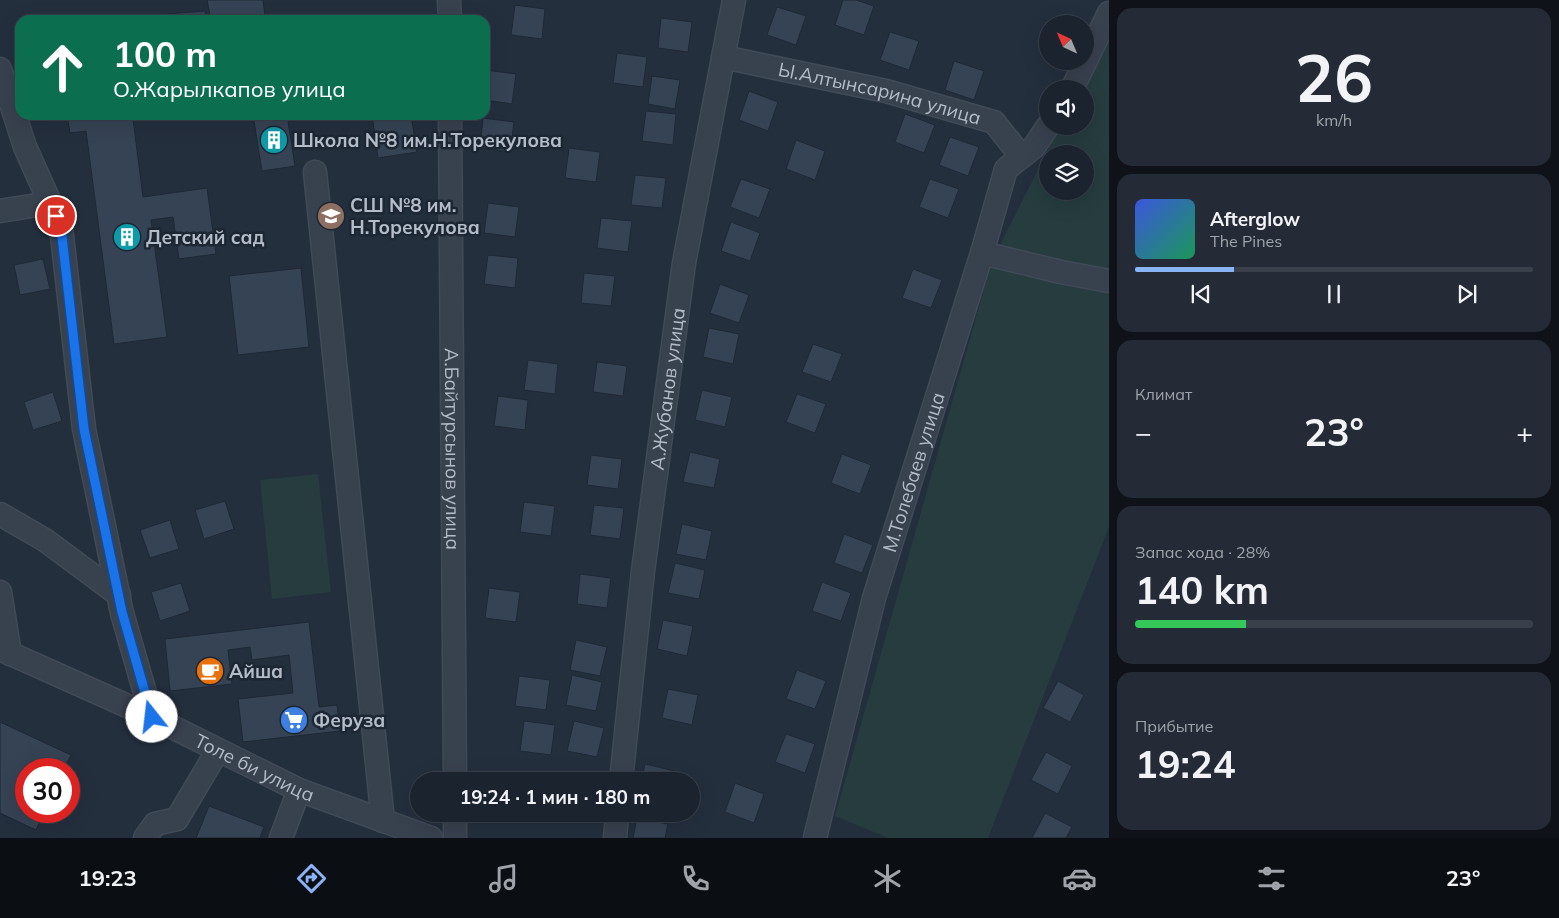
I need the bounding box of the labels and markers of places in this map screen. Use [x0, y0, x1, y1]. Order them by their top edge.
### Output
building icon: Школа №8 им.Н.Торекулова [259, 125, 289, 155]
place label: Школа №8 им.Н.Торекулова [293, 128, 562, 152]
place label: СШ №8 им. Н.Торекулова [350, 193, 480, 239]
pin [35, 195, 77, 237]
school or university icon: СШ №8 им. Н.Торекулова [316, 201, 346, 231]
building icon: Детский сад [112, 222, 142, 252]
place label: Детский сад [146, 225, 265, 249]
cafe icon: Айша [195, 656, 225, 686]
place label: Айша [229, 659, 283, 683]
supermarket icon: Феруза [279, 705, 309, 735]
place label: Феруза [313, 708, 385, 732]

